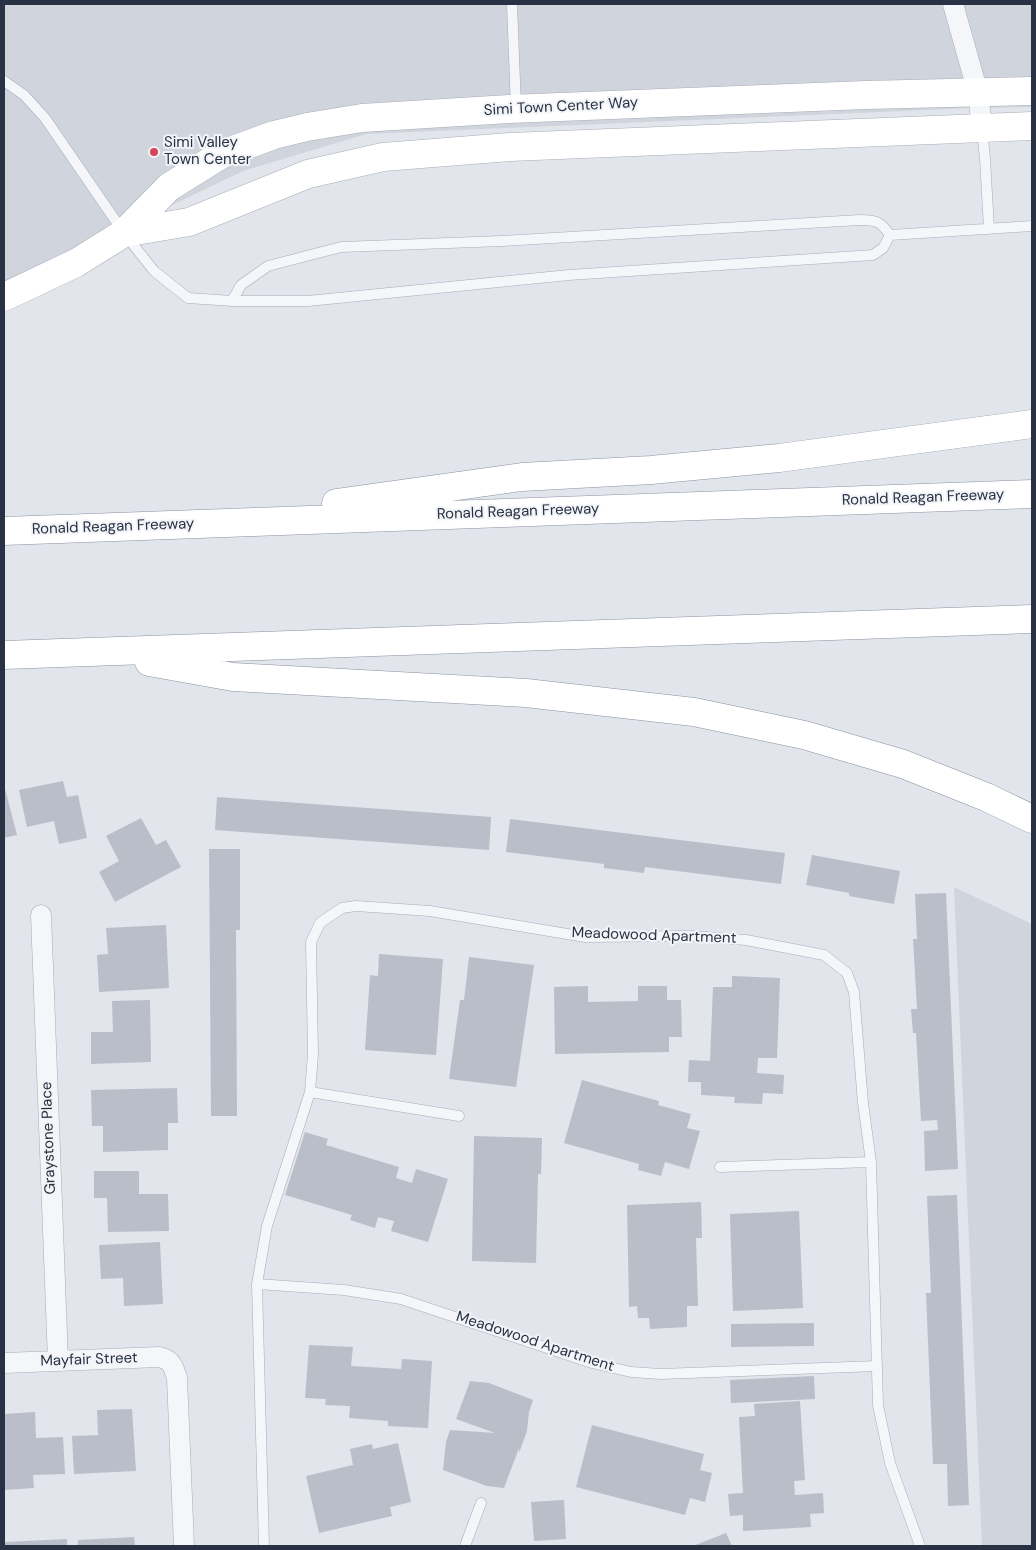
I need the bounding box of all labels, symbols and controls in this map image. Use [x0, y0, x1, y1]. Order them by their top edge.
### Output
street label: Simi Town Center Way [483, 94, 639, 120]
place label: Simi Valley Town Center [164, 134, 251, 169]
marker: Simi Valley Town Center [148, 146, 160, 158]
street label: Ronald Reagan Freeway [841, 486, 1005, 510]
street label: Ronald Reagan Freeway [436, 500, 600, 524]
street label: Ronald Reagan Freeway [31, 515, 195, 539]
street label: Meadowood Apartment [571, 924, 737, 948]
street label: Graystone Place [38, 1081, 60, 1195]
street label: Meadowood Apartment [454, 1308, 616, 1376]
street label: Mayfair Street [40, 1349, 138, 1371]

